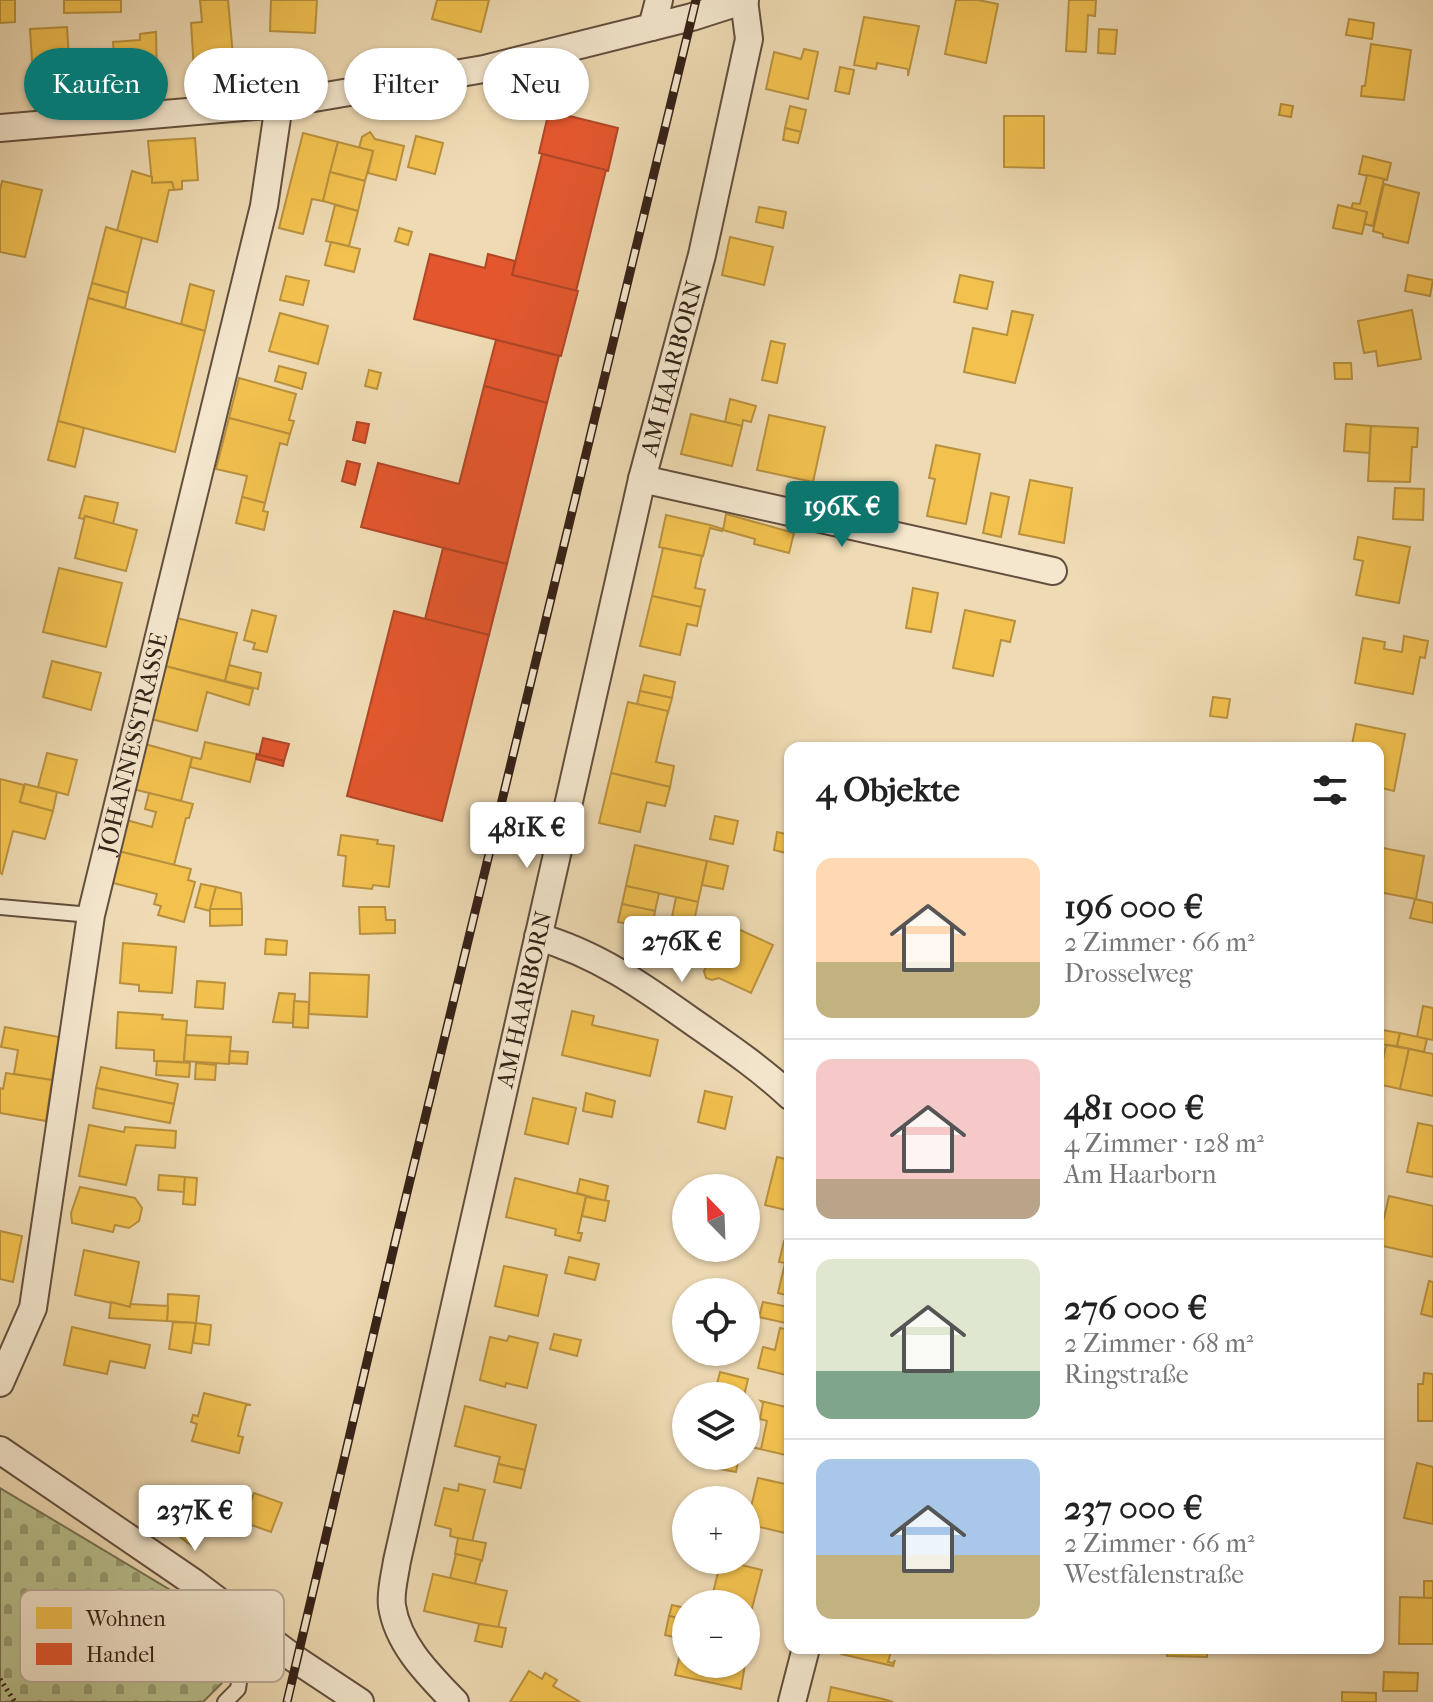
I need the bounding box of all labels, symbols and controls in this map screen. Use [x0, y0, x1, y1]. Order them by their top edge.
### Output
chip: Kaufen [24, 48, 168, 120]
chip: Mieten [184, 48, 328, 120]
chip: Filter [344, 48, 467, 120]
chip: Neu [483, 48, 589, 120]
street label: AM HAARBORN [635, 278, 708, 460]
pin: 196K € [777, 481, 907, 549]
text: 196K € [804, 491, 880, 522]
street label: JOHANNESSTRASSE [92, 630, 173, 859]
icon: filters [1308, 768, 1352, 812]
text: 4 Objekte [816, 770, 960, 810]
pin: 481K € [462, 802, 592, 870]
text: 481K € [488, 812, 566, 843]
text: 196 000 € [1064, 887, 1203, 927]
icon: home [880, 890, 976, 986]
street label: AM HAARBORN [490, 908, 558, 1091]
pin: 276K € [617, 916, 747, 984]
text: 276K € [642, 926, 722, 957]
text: 2 Zimmer · 66 m² [1064, 927, 1254, 958]
text: Drosselweg [1064, 958, 1192, 989]
text: 481 000 € [1064, 1088, 1204, 1128]
icon: home [880, 1091, 976, 1187]
text: 4 Zimmer · 128 m² [1064, 1128, 1264, 1159]
text: Am Haarborn [1064, 1159, 1216, 1190]
north arrow [672, 1174, 760, 1262]
map controls [672, 1174, 760, 1678]
button: locate [672, 1278, 760, 1366]
text: 276 000 € [1064, 1288, 1207, 1328]
icon: home [880, 1291, 976, 1387]
text: 2 Zimmer · 68 m² [1064, 1328, 1253, 1359]
text: Ringstraße [1064, 1359, 1189, 1390]
button: layers [672, 1382, 760, 1470]
pin: 237K € [130, 1485, 260, 1553]
button: + [672, 1486, 760, 1574]
text: 237 000 € [1064, 1488, 1203, 1528]
icon: home [880, 1491, 976, 1587]
text: 237K € [157, 1495, 233, 1526]
text: 2 Zimmer · 66 m² [1064, 1528, 1254, 1559]
text: Westfalenstraße [1064, 1559, 1244, 1590]
legend [20, 1590, 284, 1682]
button: − [672, 1590, 760, 1678]
text: Wohnen [85, 1606, 166, 1632]
text: Handel [86, 1642, 155, 1668]

